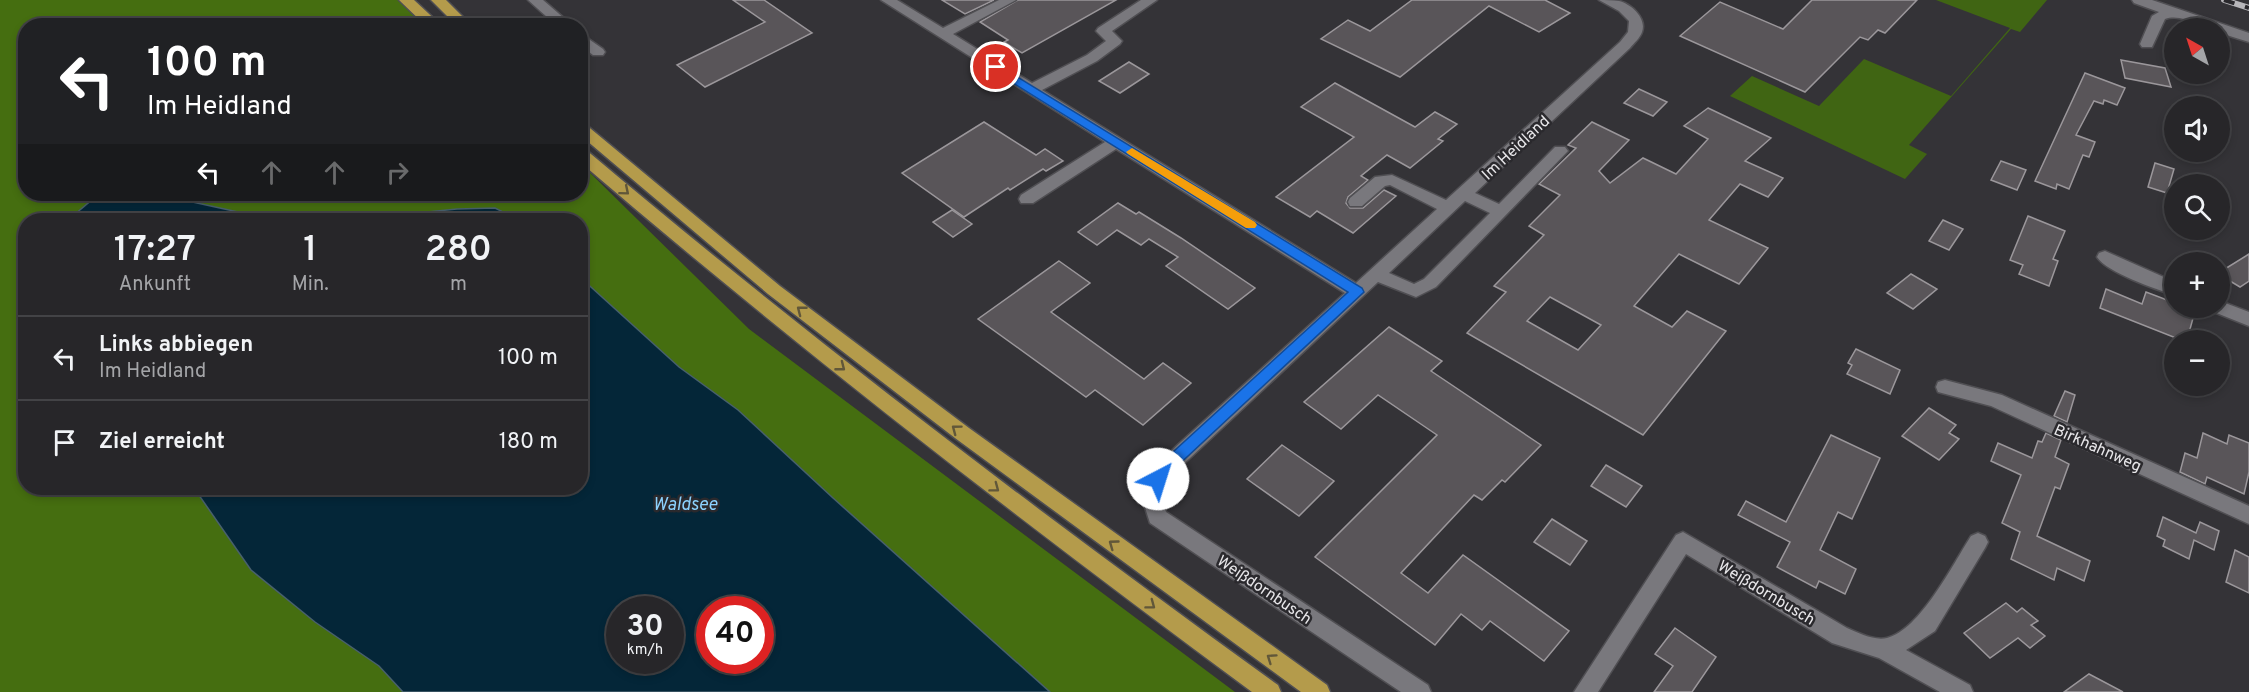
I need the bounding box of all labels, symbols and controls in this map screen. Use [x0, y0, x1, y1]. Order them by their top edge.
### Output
north arrow [2164, 18, 2230, 84]
map controls [2164, 18, 2230, 396]
text: 100 m [147, 38, 266, 91]
pin [970, 41, 1021, 92]
icon: left [48, 42, 126, 120]
icon: arrive [979, 50, 1012, 83]
text: Im Heidland [147, 90, 292, 124]
button: sound [2164, 96, 2230, 162]
street label: Im Heidland [1478, 112, 1555, 185]
icon: left [192, 156, 225, 189]
icon: ahead [255, 156, 288, 189]
icon: ahead [318, 156, 351, 189]
icon: right [381, 156, 414, 189]
button: search [2164, 174, 2230, 240]
one-way arrow [618, 184, 629, 195]
text: 17:27 [114, 228, 196, 274]
text: 1 [303, 228, 317, 274]
text: 280 [425, 228, 492, 274]
button: + [2164, 252, 2230, 318]
text: Ankunft [119, 272, 191, 298]
text: Min. [292, 272, 329, 298]
text: m [450, 272, 467, 298]
one-way arrow [797, 306, 808, 317]
button: − [2164, 330, 2230, 396]
text: Links abbiegen [99, 332, 253, 359]
icon: left [48, 342, 81, 375]
text: 100 m [498, 345, 558, 372]
text: Im Heidland [99, 359, 206, 385]
one-way arrow [835, 360, 846, 371]
street label: Birkhahnweg [2050, 421, 2144, 477]
one-way arrow [951, 425, 962, 436]
icon: arrive [48, 426, 81, 459]
text: Ziel erreicht [99, 429, 225, 456]
text: 180 m [499, 429, 558, 456]
position arrow [1126, 447, 1190, 511]
one-way arrow [988, 480, 999, 491]
water label: Waldsee [653, 494, 718, 517]
one-way arrow [1109, 540, 1120, 551]
street label: Weißdornbusch [1213, 552, 1315, 630]
street label: Weißdornbusch [1714, 557, 1818, 631]
speed limit sign: 40 [696, 596, 774, 674]
one-way arrow [1144, 598, 1155, 609]
text: 30 [626, 609, 664, 646]
text: km/h [627, 641, 663, 660]
one-way arrow [1267, 654, 1278, 665]

